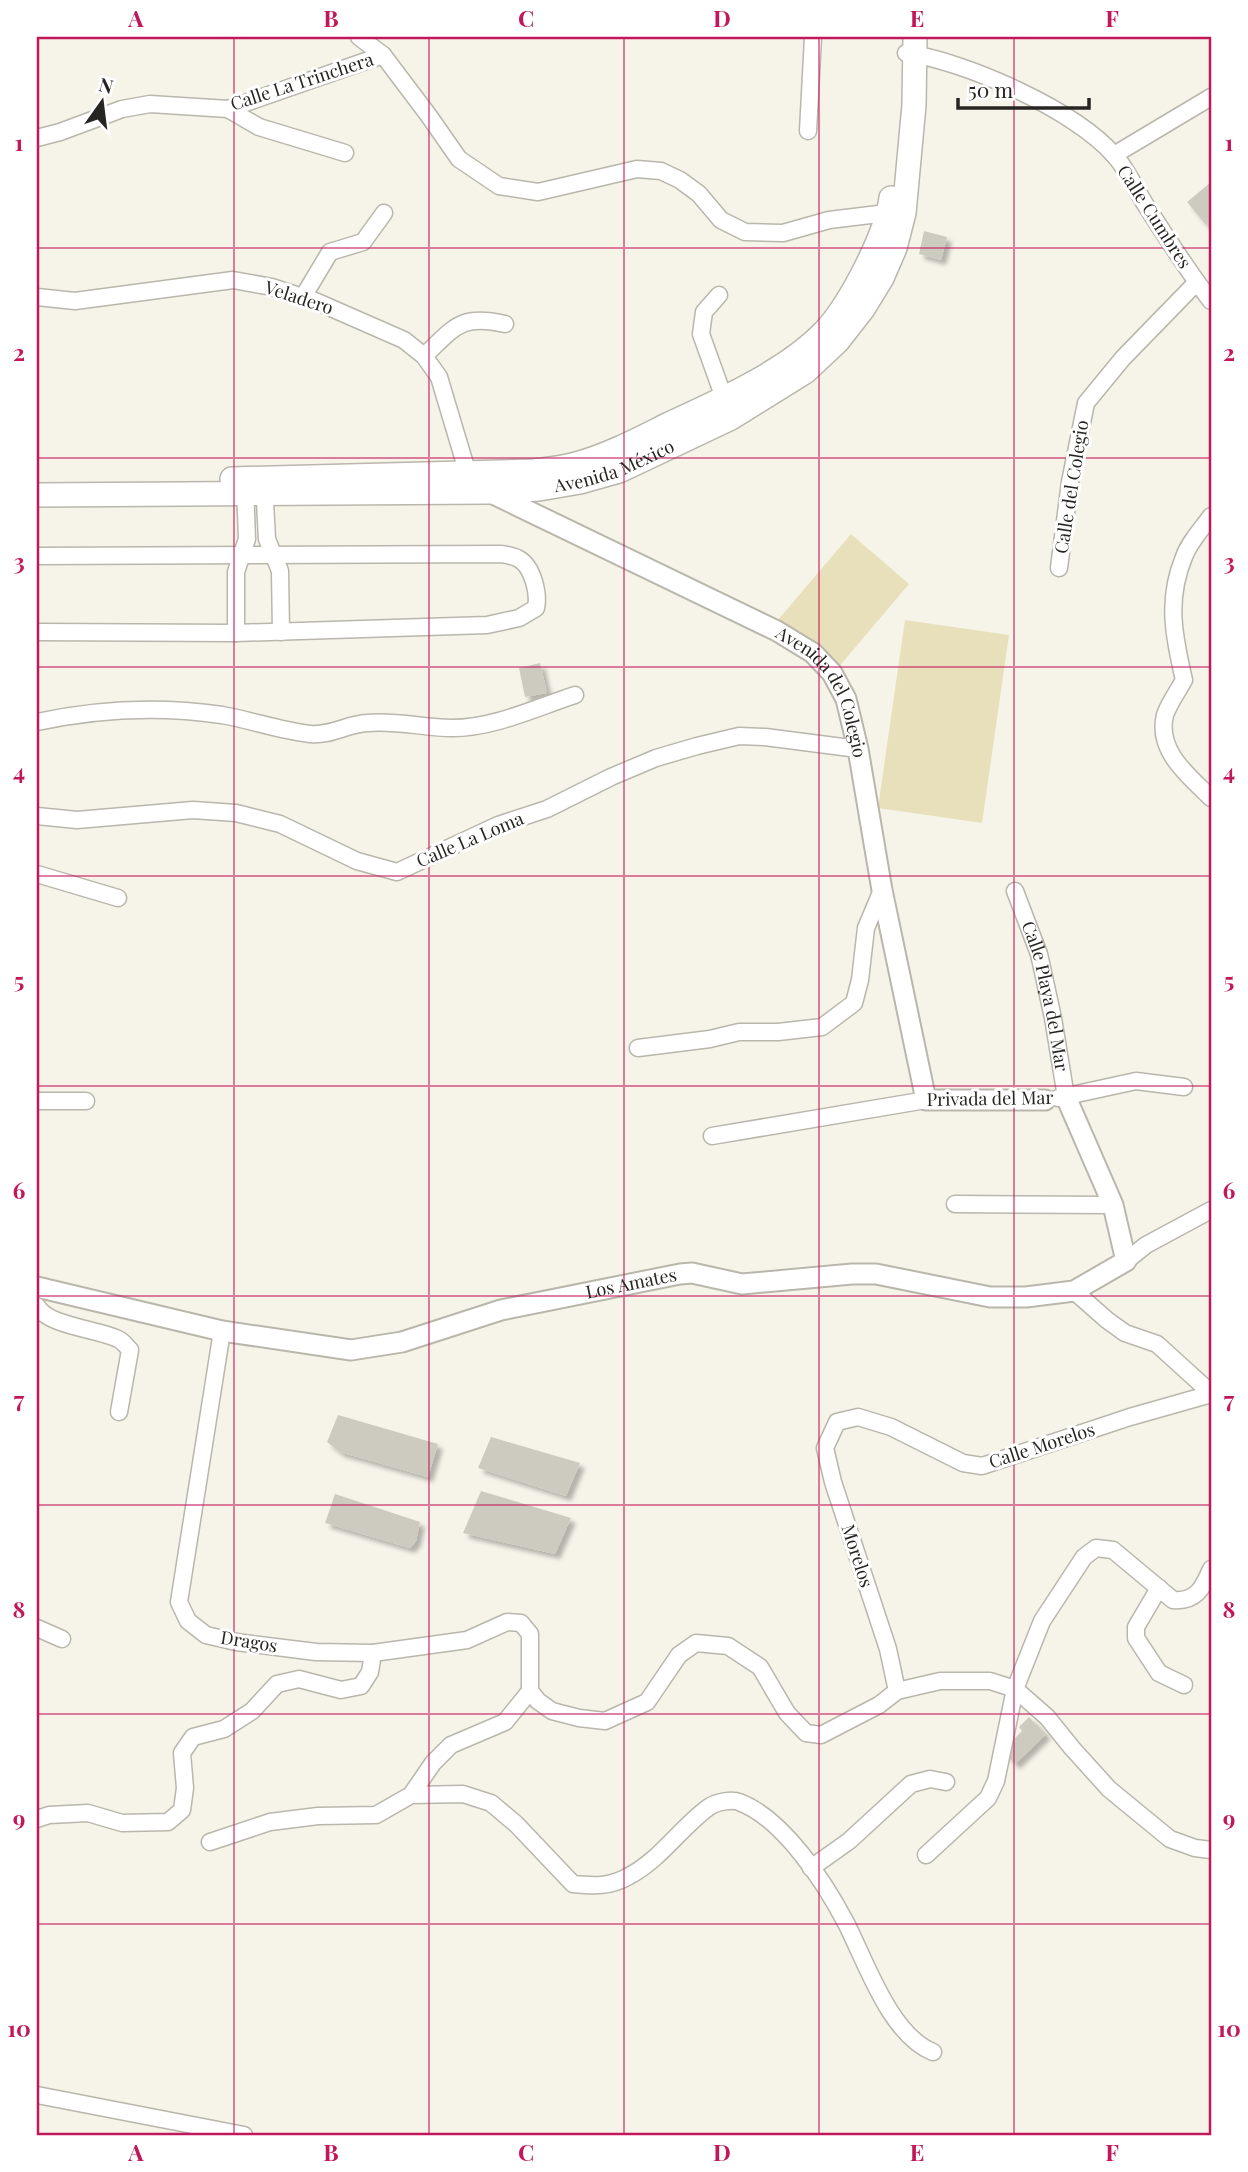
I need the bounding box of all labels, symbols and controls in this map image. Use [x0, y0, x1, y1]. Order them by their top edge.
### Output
text: A [127, 2, 144, 33]
text: B [323, 2, 339, 33]
text: C [518, 2, 534, 33]
text: D [713, 2, 731, 33]
text: E [910, 2, 924, 33]
text: F [1105, 2, 1119, 33]
street label: Calle La Trinchera [227, 47, 376, 115]
north arrow [66, 66, 136, 136]
scale bar [958, 66, 1089, 110]
text: N [97, 70, 116, 99]
text: 50 m [968, 75, 1014, 103]
text: 1 [15, 126, 24, 157]
text: 1 [1225, 126, 1234, 157]
street label: Calle Cumbres [1112, 160, 1197, 273]
street label: Veladero [261, 274, 337, 319]
text: 2 [13, 336, 25, 367]
text: 2 [1223, 336, 1235, 367]
street label: Calle del Colegio [1049, 418, 1093, 555]
street label: Avenida México [551, 434, 678, 497]
text: 3 [13, 545, 25, 576]
text: 3 [1223, 545, 1235, 576]
street label: Avenida del Colegio [771, 620, 872, 760]
text: 4 [13, 755, 25, 786]
text: 4 [1223, 755, 1235, 786]
street label: Calle La Loma [412, 806, 527, 872]
street label: Calle Playa del Mar [1017, 917, 1075, 1073]
text: 5 [14, 964, 24, 995]
text: 5 [1224, 964, 1234, 995]
street label: Privada del Mar [926, 1085, 1054, 1111]
text: 6 [13, 1174, 26, 1205]
text: 6 [1223, 1174, 1236, 1205]
street label: Los Amates [583, 1262, 679, 1304]
text: 7 [14, 1383, 25, 1414]
text: 7 [1224, 1383, 1235, 1414]
street label: Calle Morelos [986, 1417, 1098, 1473]
street label: Morelos [837, 1521, 879, 1590]
text: 8 [13, 1593, 25, 1624]
text: 8 [1223, 1593, 1235, 1624]
street label: Dragos [219, 1625, 279, 1657]
text: 9 [13, 1802, 25, 1833]
text: 9 [1223, 1802, 1235, 1833]
text: 10 [7, 2012, 31, 2043]
text: 10 [1217, 2012, 1241, 2043]
text: A [127, 2136, 144, 2167]
text: B [323, 2136, 339, 2167]
text: C [518, 2136, 534, 2167]
text: D [713, 2136, 731, 2167]
text: E [910, 2136, 924, 2167]
text: F [1105, 2136, 1119, 2167]

